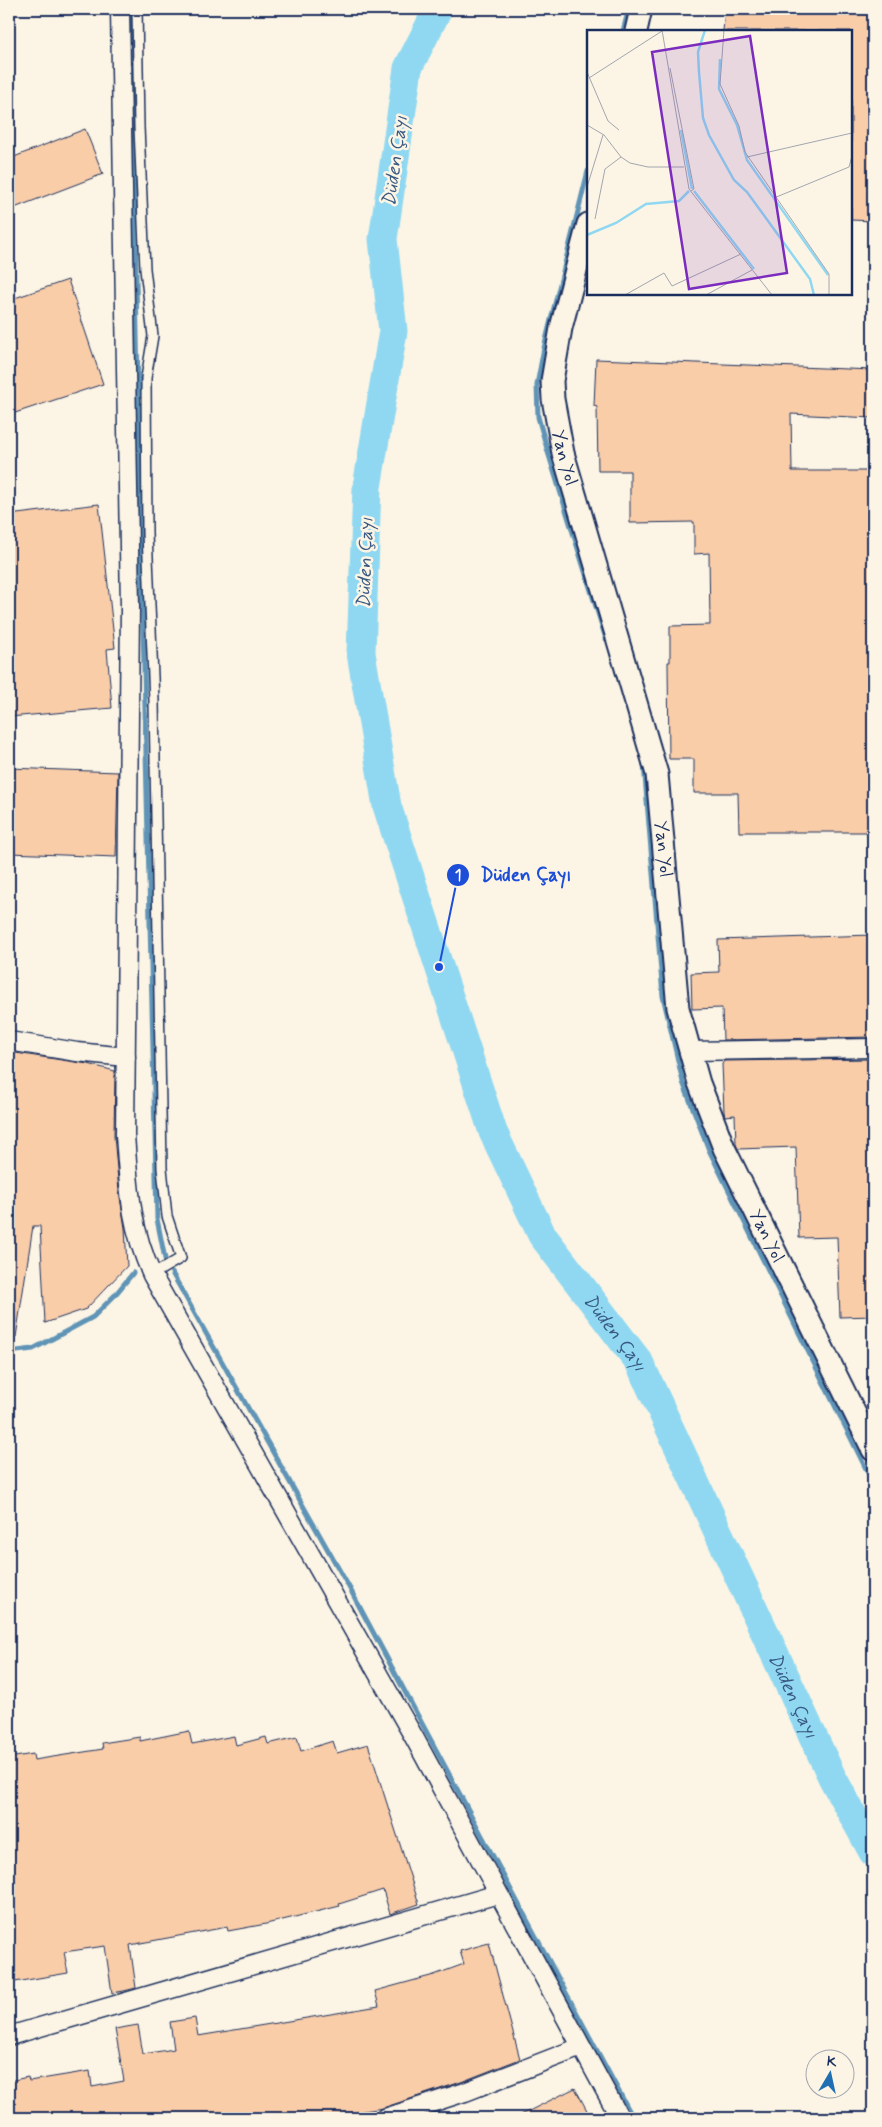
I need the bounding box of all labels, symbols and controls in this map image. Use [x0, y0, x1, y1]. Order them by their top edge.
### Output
inset map [587, 30, 852, 295]
water label: Düden Çayı [377, 114, 414, 208]
street label: Yan Yol [546, 428, 583, 488]
water label: Düden Çayı [351, 516, 380, 609]
street label: Yan Yol [648, 820, 677, 878]
callout: Düden Çayı [445, 858, 582, 892]
text: Düden Çayı [480, 863, 572, 889]
text: 1 [455, 866, 461, 886]
street label: Yan Yol [743, 1206, 790, 1267]
water label: Düden Çayı [577, 1289, 653, 1376]
water label: Düden Çayı [762, 1649, 823, 1743]
north arrow [804, 2050, 854, 2100]
text: K [826, 2052, 839, 2072]

